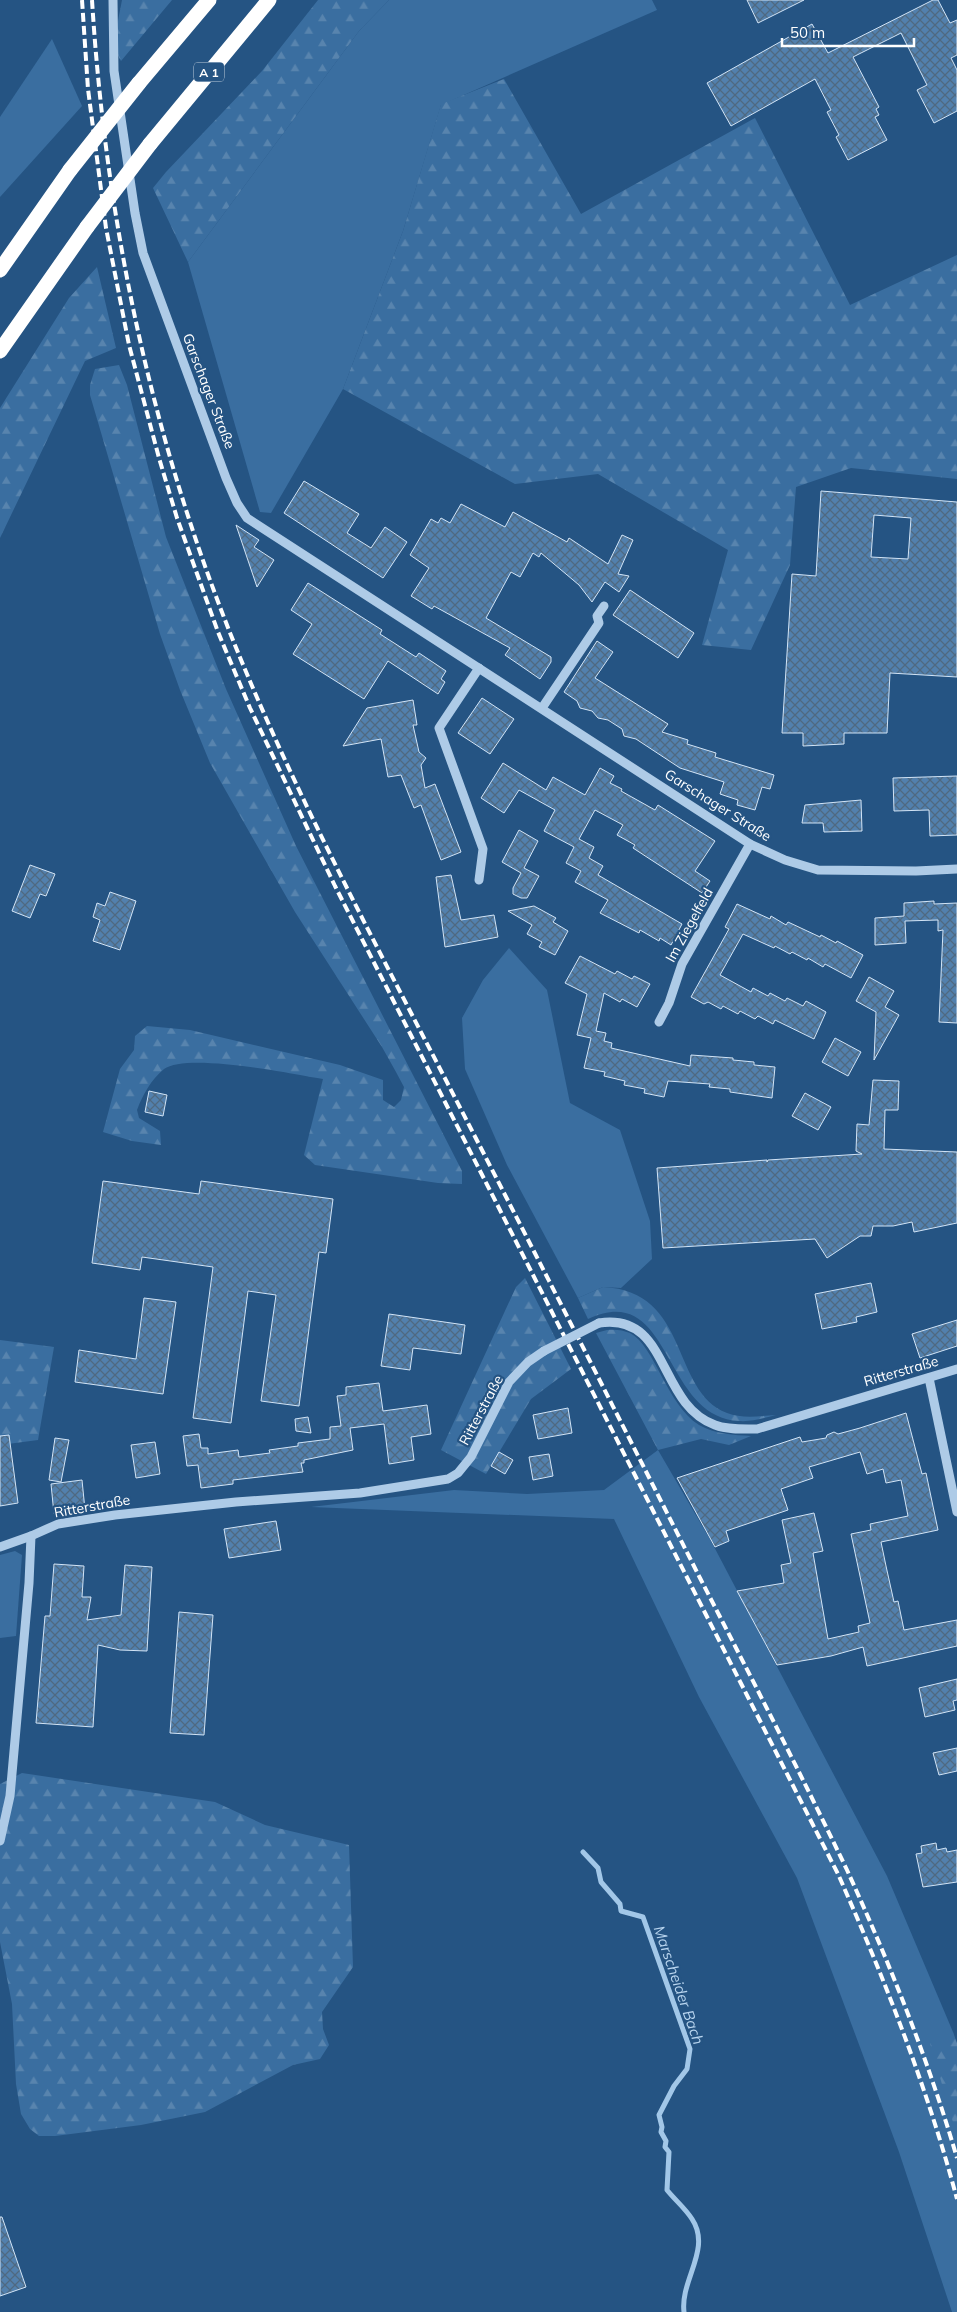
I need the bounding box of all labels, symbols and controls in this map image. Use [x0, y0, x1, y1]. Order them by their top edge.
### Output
scale bar [782, 15, 914, 47]
text: 50 m [790, 23, 825, 42]
road number: A 1 [194, 62, 224, 82]
street label: Garschager Straße [179, 331, 239, 451]
street label: Garschager Straße [661, 765, 775, 845]
street label: Im Ziegelfeld [661, 885, 717, 965]
street label: Ritterstraße [862, 1352, 940, 1390]
street label: Ritterstraße [455, 1372, 507, 1448]
street label: Ritterstraße [53, 1490, 131, 1522]
water label: Marscheider Bach [650, 1923, 708, 2047]

